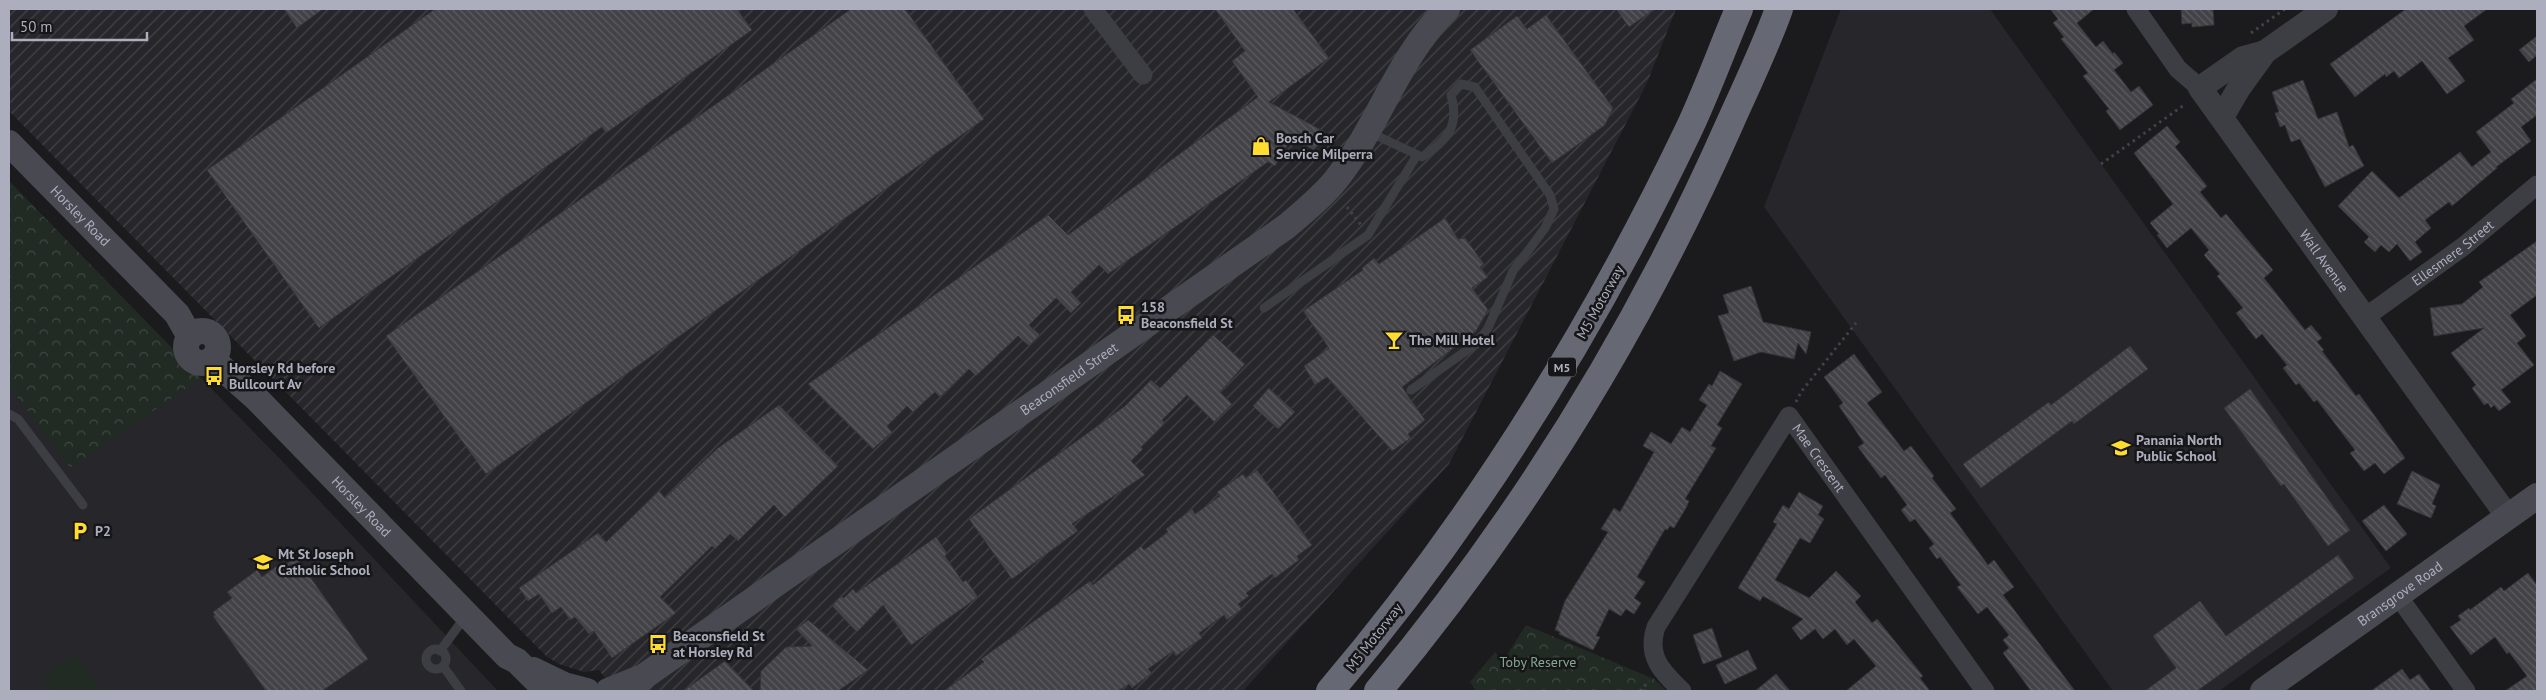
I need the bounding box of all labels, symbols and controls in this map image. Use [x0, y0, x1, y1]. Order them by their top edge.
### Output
scale bar [12, 10, 148, 42]
text: 50 m [20, 17, 53, 36]
place label: Bosch Car Service Milperra [1276, 129, 1373, 163]
shop icon: Bosch Car Service Milperra [1250, 135, 1272, 157]
street label: Horsley Road [47, 182, 114, 250]
street label: Ellesmere Street [2408, 216, 2498, 290]
street label: Wall Avenue [2295, 226, 2353, 296]
street label: M5 Motorway [1572, 262, 1628, 342]
place label: 158 Beaconsfield St [1141, 298, 1233, 332]
bus stop icon: 158 Beaconsfield St [1115, 304, 1137, 326]
bar icon: The Mill Hotel [1383, 329, 1405, 351]
place label: The Mill Hotel [1409, 331, 1496, 349]
street label: Beaconsfield Street [1017, 338, 1121, 419]
road number: M5 [1548, 358, 1576, 377]
place label: Horsley Rd before Bullcourt Av [229, 359, 335, 393]
bus stop icon: Horsley Rd before Bullcourt Av [203, 365, 225, 387]
street label: Mae Crescent [1788, 420, 1850, 496]
place label: Panania North Public School [2136, 431, 2222, 465]
school or university icon: Panania North Public School [2110, 437, 2132, 459]
street label: Horsley Road [328, 472, 395, 541]
parking icon: P2 [69, 520, 91, 542]
place label: P2 [95, 522, 111, 540]
place label: Mt St Joseph Catholic School [278, 545, 371, 579]
school or university icon: Mt St Joseph Catholic School [252, 551, 274, 573]
street label: Bransgrove Road [2354, 557, 2446, 630]
street label: M5 Motorway [1342, 599, 1407, 675]
place label: Beaconsfield St at Horsley Rd [673, 627, 765, 661]
bus stop icon: Beaconsfield St at Horsley Rd [647, 633, 669, 655]
park label: Toby Reserve [1500, 653, 1576, 671]

